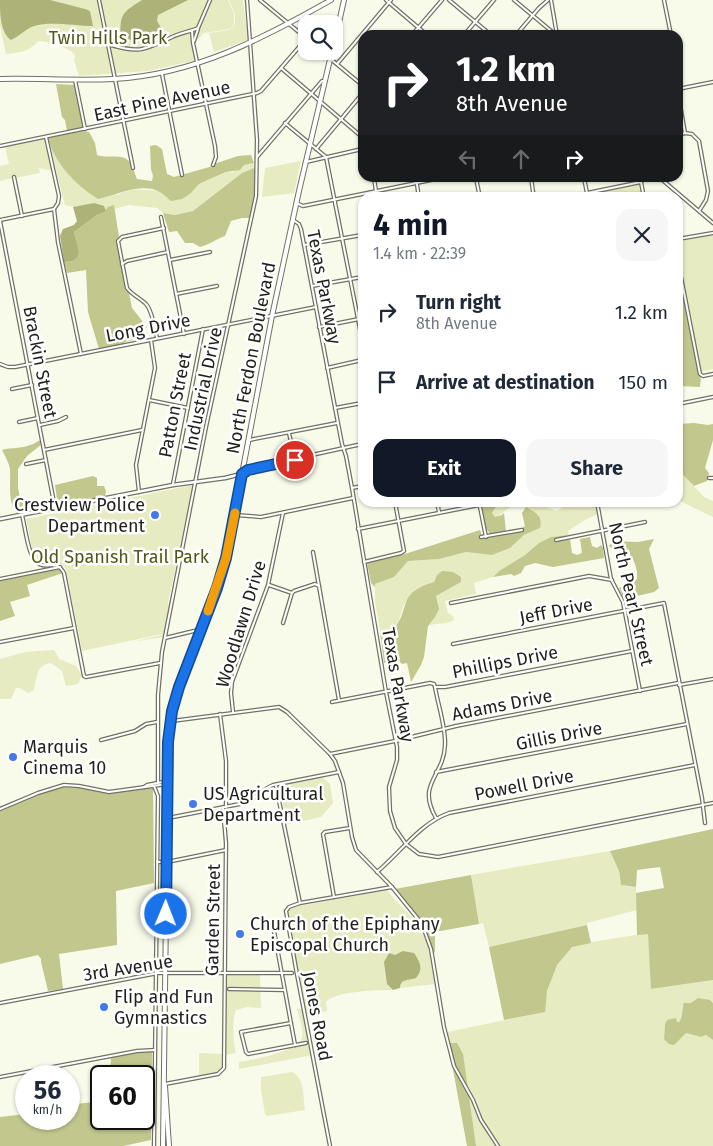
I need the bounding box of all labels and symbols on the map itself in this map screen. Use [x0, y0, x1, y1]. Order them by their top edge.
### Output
park label: Twin Hills Park [49, 27, 168, 49]
street label: East Pine Avenue [92, 76, 232, 126]
street label: Texas Parkway [302, 228, 346, 346]
street label: North Ferdon Boulevard [222, 260, 280, 456]
street label: Brackin Street [18, 304, 62, 421]
street label: Long Drive [104, 309, 192, 347]
street label: Industrial Drive [179, 325, 227, 453]
street label: Patton Street [154, 350, 196, 459]
pin [274, 439, 316, 481]
place label: Crestview Police Department [14, 494, 145, 537]
marker: Crestview Police Department [149, 509, 161, 521]
street label: North Pearl Street [604, 520, 658, 668]
park label: Old Spanish Trail Park [31, 546, 210, 568]
street label: Woodlawn Drive [211, 558, 271, 690]
street label: Jeff Drive [517, 593, 595, 629]
street label: Texas Parkway [377, 626, 419, 744]
street label: Phillips Drive [450, 641, 560, 683]
street label: Adams Drive [450, 685, 554, 725]
street label: Gillis Drive [514, 717, 604, 755]
place label: Marquis Cinema 10 [23, 736, 106, 779]
marker: Marquis Cinema 10 [7, 751, 19, 763]
street label: Powell Drive [472, 765, 576, 805]
place label: US Agricultural Department [203, 783, 323, 826]
marker: US Agricultural Department [187, 798, 199, 810]
street label: Garden Street [201, 863, 225, 976]
position arrow [139, 887, 191, 939]
place label: Church of the Epiphany Episcopal Church [250, 913, 440, 956]
marker: Church of the Epiphany Episcopal Church [234, 928, 246, 940]
street label: 3rd Avenue [82, 950, 174, 986]
street label: Jones Road [298, 969, 336, 1063]
place label: Flip and Fun Gymnastics [114, 986, 214, 1029]
marker: Flip and Fun Gymnastics [98, 1001, 110, 1013]
speed limit sign: 60 [90, 1065, 155, 1130]

